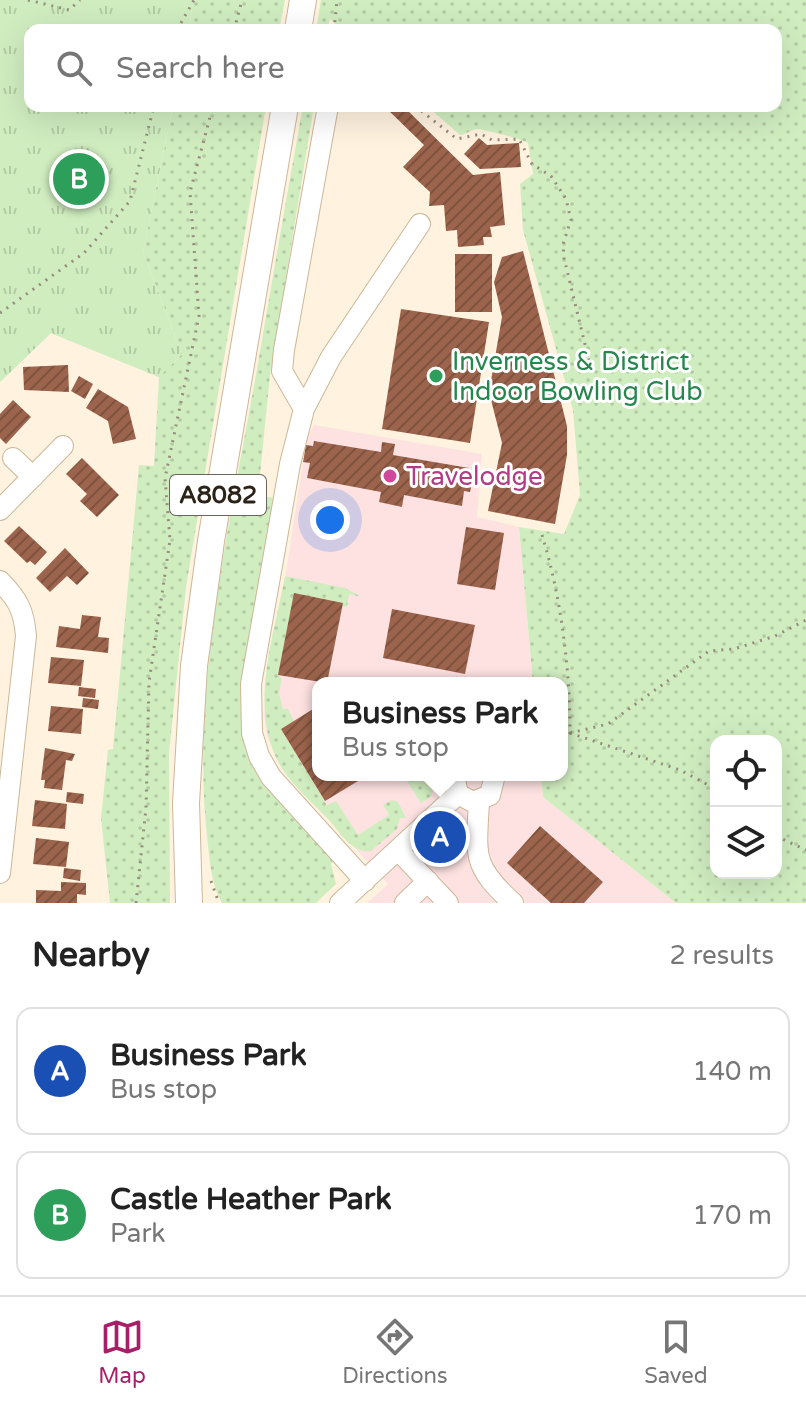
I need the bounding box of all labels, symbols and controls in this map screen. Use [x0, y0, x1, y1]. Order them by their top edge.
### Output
search box [24, 24, 782, 112]
icon: search [52, 46, 96, 90]
text: Search here [116, 50, 285, 87]
pin: B [53, 149, 105, 209]
place label: Inverness & District Indoor Bowling Club [452, 346, 703, 407]
marker: Inverness & District Indoor Bowling Club [427, 367, 445, 385]
place label: Travelodge [406, 461, 543, 492]
marker: Travelodge [381, 467, 399, 485]
road number: A8082 [170, 475, 266, 515]
your location [310, 500, 350, 540]
popup [312, 677, 568, 781]
text: Business Park [342, 695, 538, 732]
text: Bus stop [342, 732, 449, 763]
map controls [710, 735, 782, 879]
button: locate [710, 735, 782, 807]
pin: A [414, 807, 466, 867]
button: layers [710, 807, 782, 879]
text: Nearby [32, 935, 150, 976]
text: 2 results [669, 940, 774, 971]
text: Business Park [110, 1037, 307, 1074]
text: A [50, 1056, 70, 1087]
text: 140 m [692, 1056, 772, 1087]
text: Bus stop [110, 1074, 217, 1105]
text: Castle Heather Park [110, 1181, 392, 1218]
text: B [51, 1200, 69, 1231]
text: 170 m [692, 1200, 772, 1231]
text: Park [110, 1218, 166, 1249]
tab: Map [98, 1315, 146, 1389]
tab: Directions [342, 1315, 448, 1389]
tab: Saved [644, 1315, 708, 1389]

